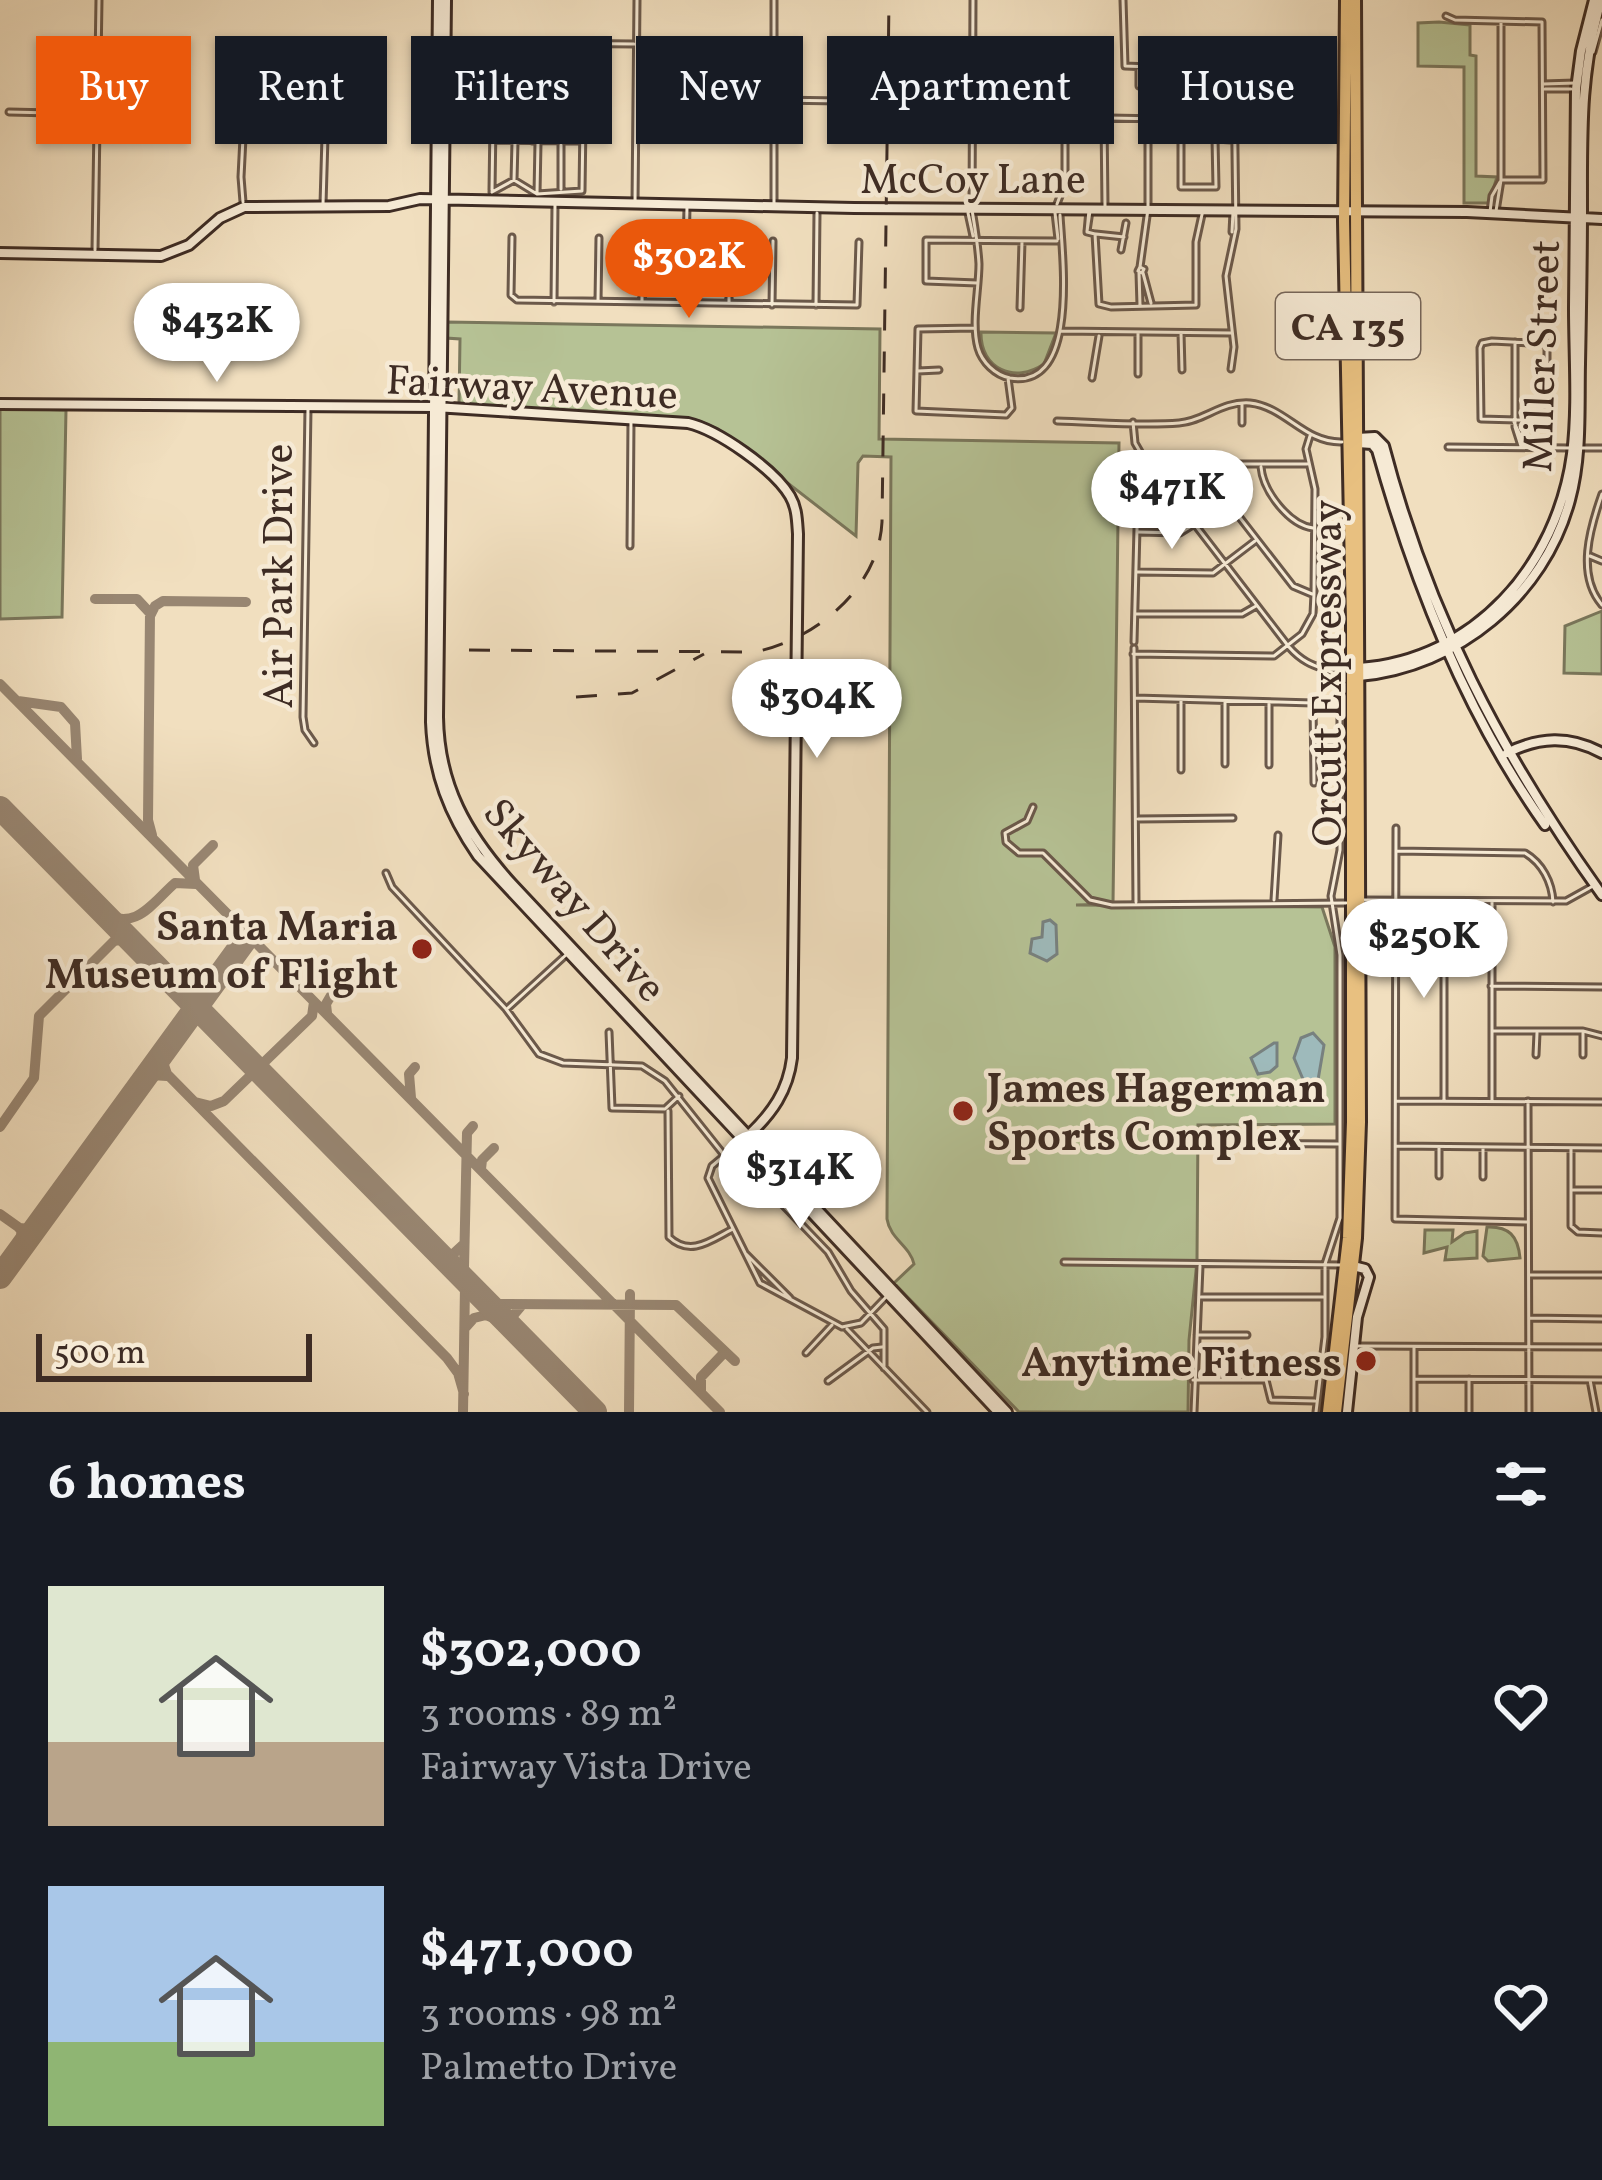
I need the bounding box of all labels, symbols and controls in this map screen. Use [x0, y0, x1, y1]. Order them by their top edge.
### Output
chip: Buy [36, 36, 191, 144]
chip: Rent [215, 36, 387, 144]
chip: Filters [411, 36, 612, 144]
chip: New [636, 36, 803, 144]
chip: Apartment [827, 36, 1114, 144]
chip: House [1138, 36, 1337, 144]
street label: McCoy Lane [860, 153, 1086, 212]
pin: $302K [605, 219, 773, 321]
text: $302K [632, 231, 746, 285]
street label: Miller Street [1511, 239, 1578, 474]
pin: $432K [133, 283, 301, 385]
road number: CA 135 [1276, 293, 1420, 359]
text: $432K [161, 295, 273, 349]
street label: Fairway Avenue [384, 353, 679, 428]
street label: Air Park Drive [252, 444, 311, 708]
pin: $471K [1088, 450, 1256, 552]
text: $471K [1118, 462, 1226, 516]
street label: Orcutt Expressway [1301, 499, 1360, 846]
pin: $304K [733, 659, 901, 761]
text: $304K [759, 671, 875, 725]
street label: Skyway Drive [467, 787, 678, 1017]
pin: $250K [1340, 899, 1508, 1001]
place label: Santa Maria Museum of Flight [45, 900, 398, 1007]
text: $250K [1368, 911, 1480, 965]
marker: Santa Maria Museum of Flight [409, 936, 435, 962]
place label: James Hagerman Sports Complex [986, 1062, 1326, 1169]
marker: James Hagerman Sports Complex [950, 1098, 976, 1124]
pin: $314K [716, 1130, 884, 1232]
text: $314K [745, 1142, 855, 1196]
scale bar [36, 1328, 312, 1381]
text: 500 m [54, 1332, 145, 1378]
place label: Anytime Fitness [1021, 1336, 1342, 1395]
marker: Anytime Fitness [1353, 1348, 1379, 1374]
text: 6 homes [48, 1449, 246, 1520]
icon: filters [1488, 1451, 1554, 1517]
text: $302,000 [420, 1617, 642, 1688]
icon: home [144, 1634, 288, 1778]
icon: heart [1488, 1673, 1554, 1739]
text: 3 rooms · 89 m² [420, 1688, 677, 1742]
text: Fairway Vista Drive [420, 1742, 752, 1796]
text: $471,000 [420, 1917, 634, 1988]
icon: home [144, 1934, 288, 2078]
icon: heart [1488, 1973, 1554, 2039]
text: 3 rooms · 98 m² [420, 1988, 677, 2042]
text: Palmetto Drive [420, 2042, 677, 2096]

